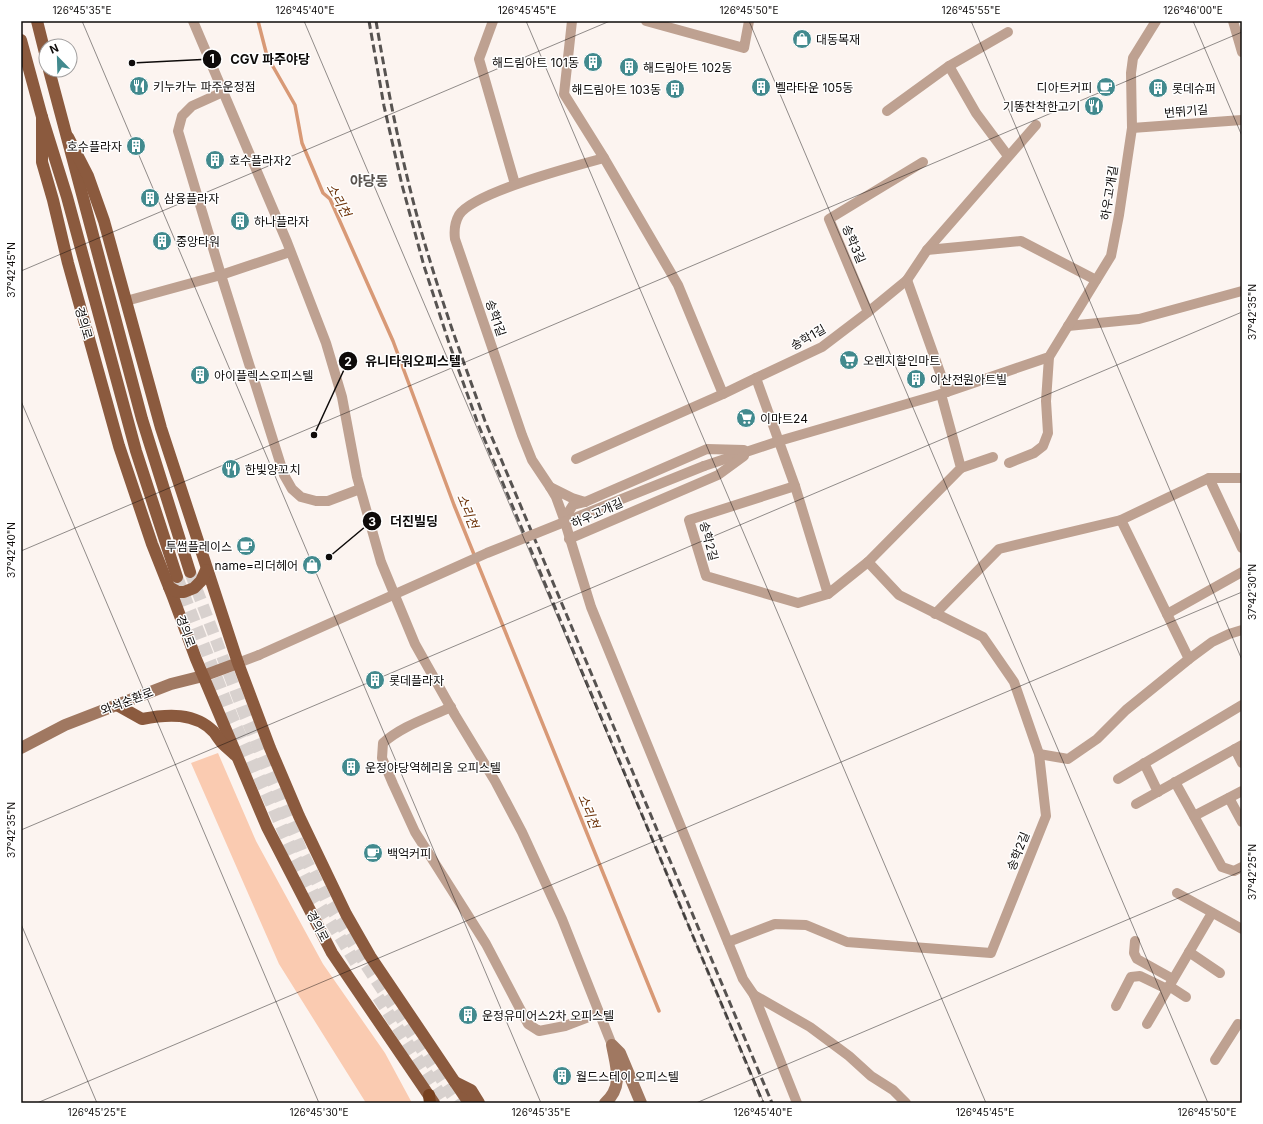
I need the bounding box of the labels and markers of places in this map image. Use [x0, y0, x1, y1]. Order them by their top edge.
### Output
shop icon: 대동목재 [791, 28, 813, 50]
place label: 대동목재 [816, 32, 860, 47]
callout: CGV 파주야당 [202, 47, 317, 72]
building icon: 해드림아트 101동 [582, 51, 604, 73]
place label: 해드림아트 101동 [492, 55, 579, 70]
building icon: 해드림아트 102동 [618, 56, 640, 78]
place label: 해드림아트 102동 [643, 60, 732, 75]
restaurant icon: 키누카누 파주운정점 [128, 75, 150, 97]
building icon: 벨라타운 105동 [750, 76, 772, 98]
cafe icon: 디아트커피 [1095, 76, 1117, 98]
building icon: 롯데슈퍼 [1147, 77, 1169, 99]
building icon: 해드림아트 103동 [664, 78, 686, 100]
place label: 키누카누 파주운정점 [153, 79, 256, 94]
place label: 벨라타운 105동 [775, 80, 853, 95]
place label: 디아트커피 [1037, 80, 1092, 95]
place label: 롯데슈퍼 [1172, 81, 1216, 96]
place label: 해드림아트 103동 [572, 82, 661, 97]
restaurant icon: 기똥찬착한고기 [1083, 95, 1105, 117]
place label: 기똥찬착한고기 [1003, 99, 1080, 114]
building icon: 호수플라자 [125, 135, 147, 157]
place label: 호수플라자 [67, 139, 122, 154]
building icon: 호수플라자2 [204, 149, 226, 171]
place label: 호수플라자2 [229, 153, 292, 168]
building icon: 삼융플라자 [139, 187, 161, 209]
place label: 삼융플라자 [164, 191, 219, 206]
building icon: 하나플라자 [229, 210, 251, 232]
place label: 하나플라자 [254, 214, 309, 229]
building icon: 중앙타워 [151, 230, 173, 252]
place label: 중앙타워 [176, 234, 220, 249]
callout: 유니타워오피스텔 [338, 349, 469, 374]
supermarket icon: 오렌지할인마트 [838, 349, 860, 371]
place label: 오렌지할인마트 [863, 353, 940, 368]
building icon: 아이플렉스오피스텔 [189, 364, 211, 386]
place label: 아이플렉스오피스텔 [214, 368, 313, 383]
building icon: 이산전원아트빌 [905, 368, 927, 390]
place label: 이산전원아트빌 [930, 372, 1007, 387]
supermarket icon: 이마트24 [735, 407, 757, 429]
place label: 이마트24 [760, 411, 808, 426]
restaurant icon: 한빛양꼬치 [220, 458, 242, 480]
place label: 한빛양꼬치 [245, 462, 300, 477]
callout: 더진빌딩 [362, 509, 446, 534]
cafe icon: 투썸플레이스 [235, 535, 257, 557]
place label: 투썸플레이스 [166, 539, 232, 554]
shop icon: name=리더헤어 [301, 554, 323, 576]
place label: name=리더헤어 [215, 558, 298, 573]
building icon: 롯데플라자 [364, 669, 386, 691]
place label: 롯데플라자 [389, 673, 444, 688]
building icon: 운정야당역헤리움 오피스텔 [340, 756, 362, 778]
place label: 운정야당역헤리움 오피스텔 [365, 760, 501, 775]
cafe icon: 백억커피 [362, 842, 384, 864]
place label: 백억커피 [387, 846, 431, 861]
building icon: 운정유미어스2차 오피스텔 [457, 1004, 479, 1026]
place label: 운정유미어스2차 오피스텔 [482, 1008, 614, 1023]
building icon: 월드스테이 오피스텔 [551, 1065, 573, 1087]
place label: 월드스테이 오피스텔 [576, 1069, 679, 1084]

